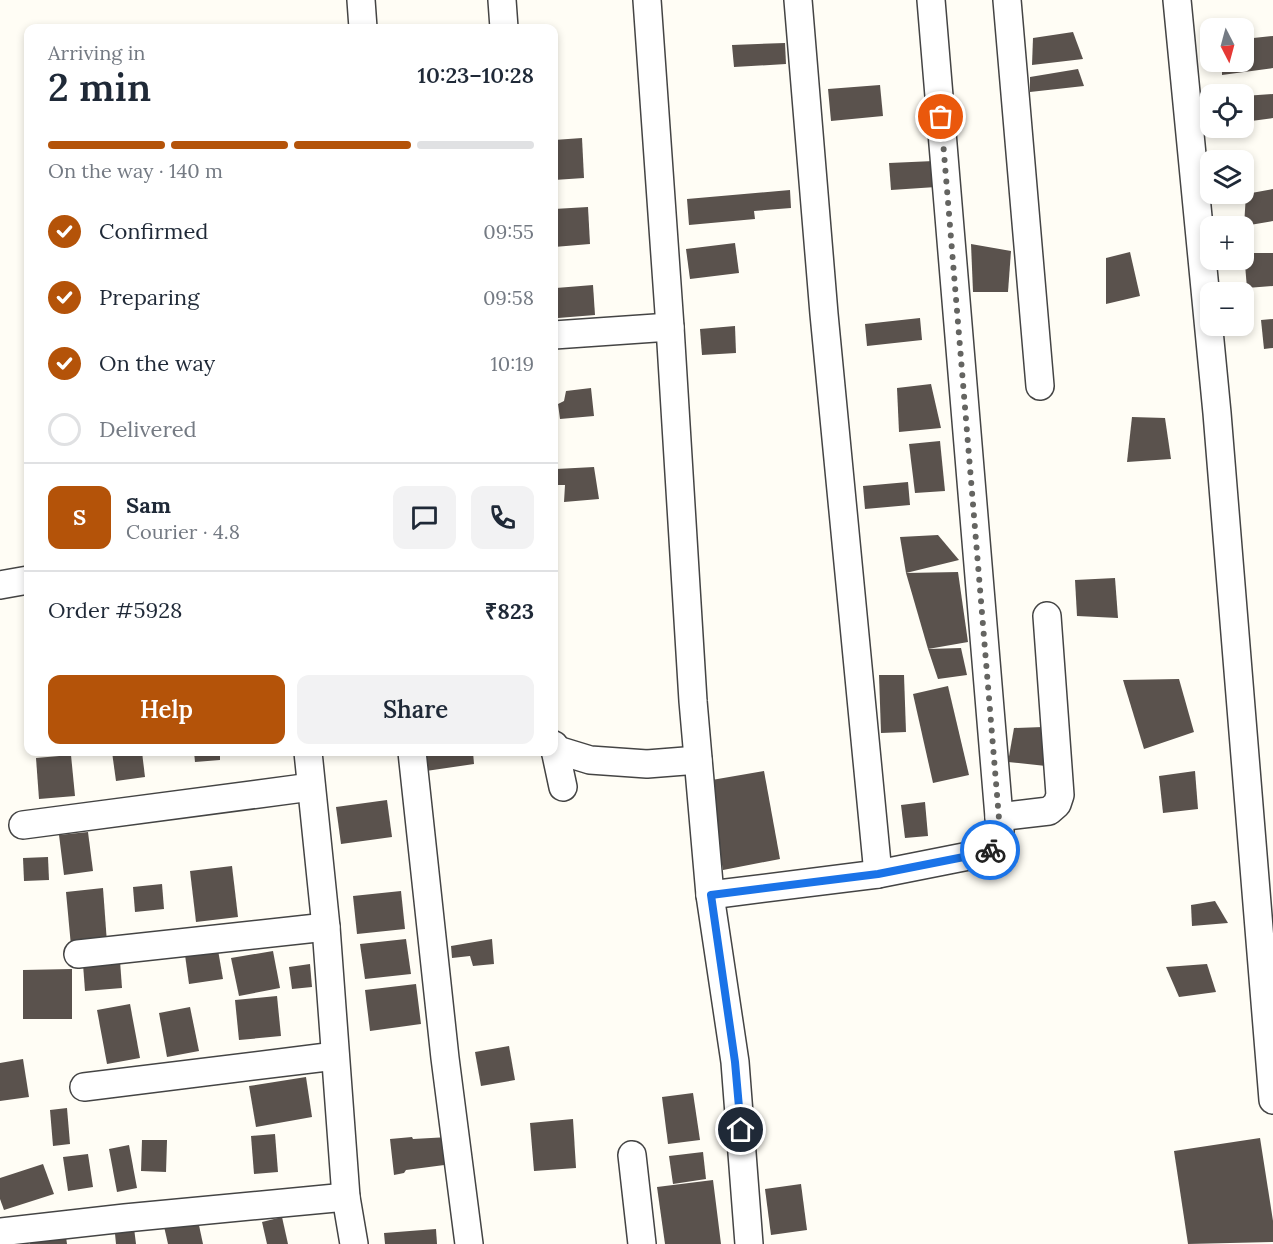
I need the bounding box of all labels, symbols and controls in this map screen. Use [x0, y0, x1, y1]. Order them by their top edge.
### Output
north arrow [1200, 18, 1254, 72]
map controls [1200, 18, 1254, 336]
text: Arriving in [48, 40, 145, 65]
text: 10:23–10:28 [417, 61, 534, 89]
text: 2 min [48, 62, 151, 112]
button: locate [1200, 84, 1254, 138]
pin [915, 91, 966, 142]
icon: bag [924, 100, 957, 133]
button: layers [1200, 150, 1254, 204]
text: On the way · 140 m [48, 158, 223, 183]
icon: check [48, 215, 81, 248]
button: + [1200, 216, 1254, 270]
text: Confirmed [99, 217, 208, 245]
text: 09:55 [483, 219, 534, 244]
icon: check [48, 281, 81, 314]
button: − [1200, 282, 1254, 336]
text: Preparing [99, 283, 199, 311]
text: 09:58 [483, 285, 534, 310]
icon: check [48, 347, 81, 380]
text: On the way [99, 349, 215, 377]
text: 10:19 [490, 351, 534, 376]
text: Delivered [99, 415, 197, 443]
button: chat [393, 486, 456, 549]
button: phone [471, 486, 534, 549]
text: Sam [126, 491, 171, 519]
text: S [73, 503, 86, 531]
text: Courier · 4.8 [126, 519, 240, 544]
text: Order #5928 [48, 596, 182, 624]
text: ₹823 [485, 597, 534, 625]
button: Help [48, 675, 285, 744]
button: Share [297, 675, 534, 744]
courier [960, 820, 1020, 880]
icon: bike [974, 834, 1007, 867]
pin [715, 1104, 766, 1155]
icon: home [724, 1113, 757, 1146]

